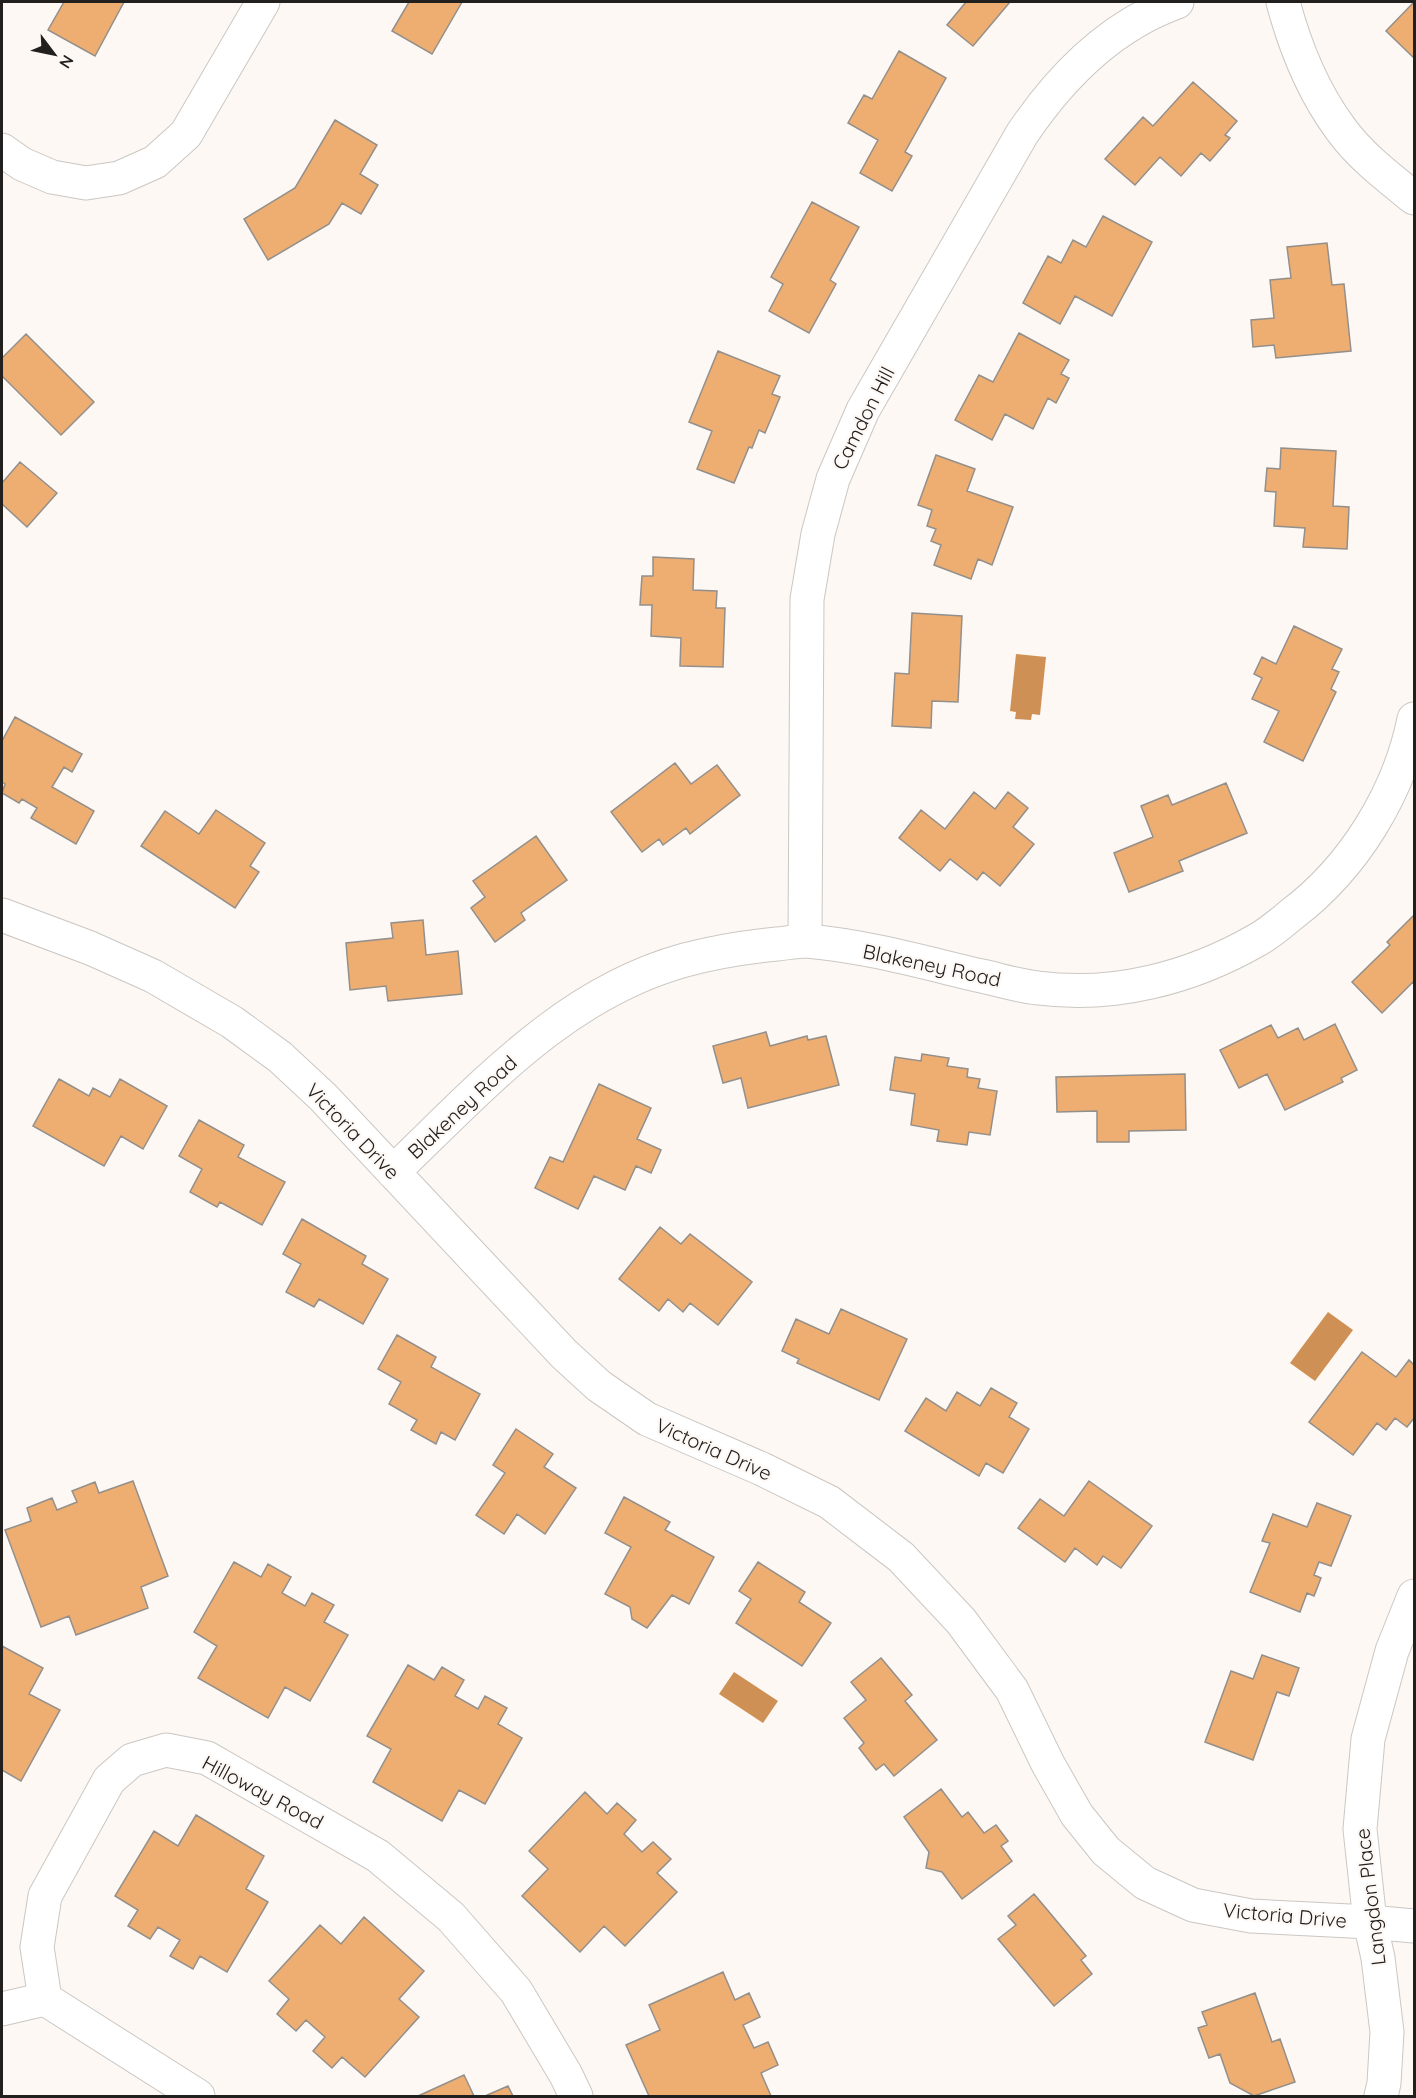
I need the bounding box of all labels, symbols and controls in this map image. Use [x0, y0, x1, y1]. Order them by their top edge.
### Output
north arrow [24, 24, 84, 84]
text: N [55, 52, 78, 72]
street label: Camdon Hill [826, 362, 900, 474]
street label: Blakeney Road [861, 938, 1003, 992]
street label: Blakeney Road [402, 1050, 522, 1164]
street label: Victoria Drive [301, 1078, 405, 1184]
street label: Victoria Drive [652, 1412, 776, 1486]
street label: Hilloway Road [198, 1750, 328, 1834]
street label: Langdon Place [1349, 1827, 1391, 1967]
street label: Victoria Drive [1222, 1897, 1348, 1933]

